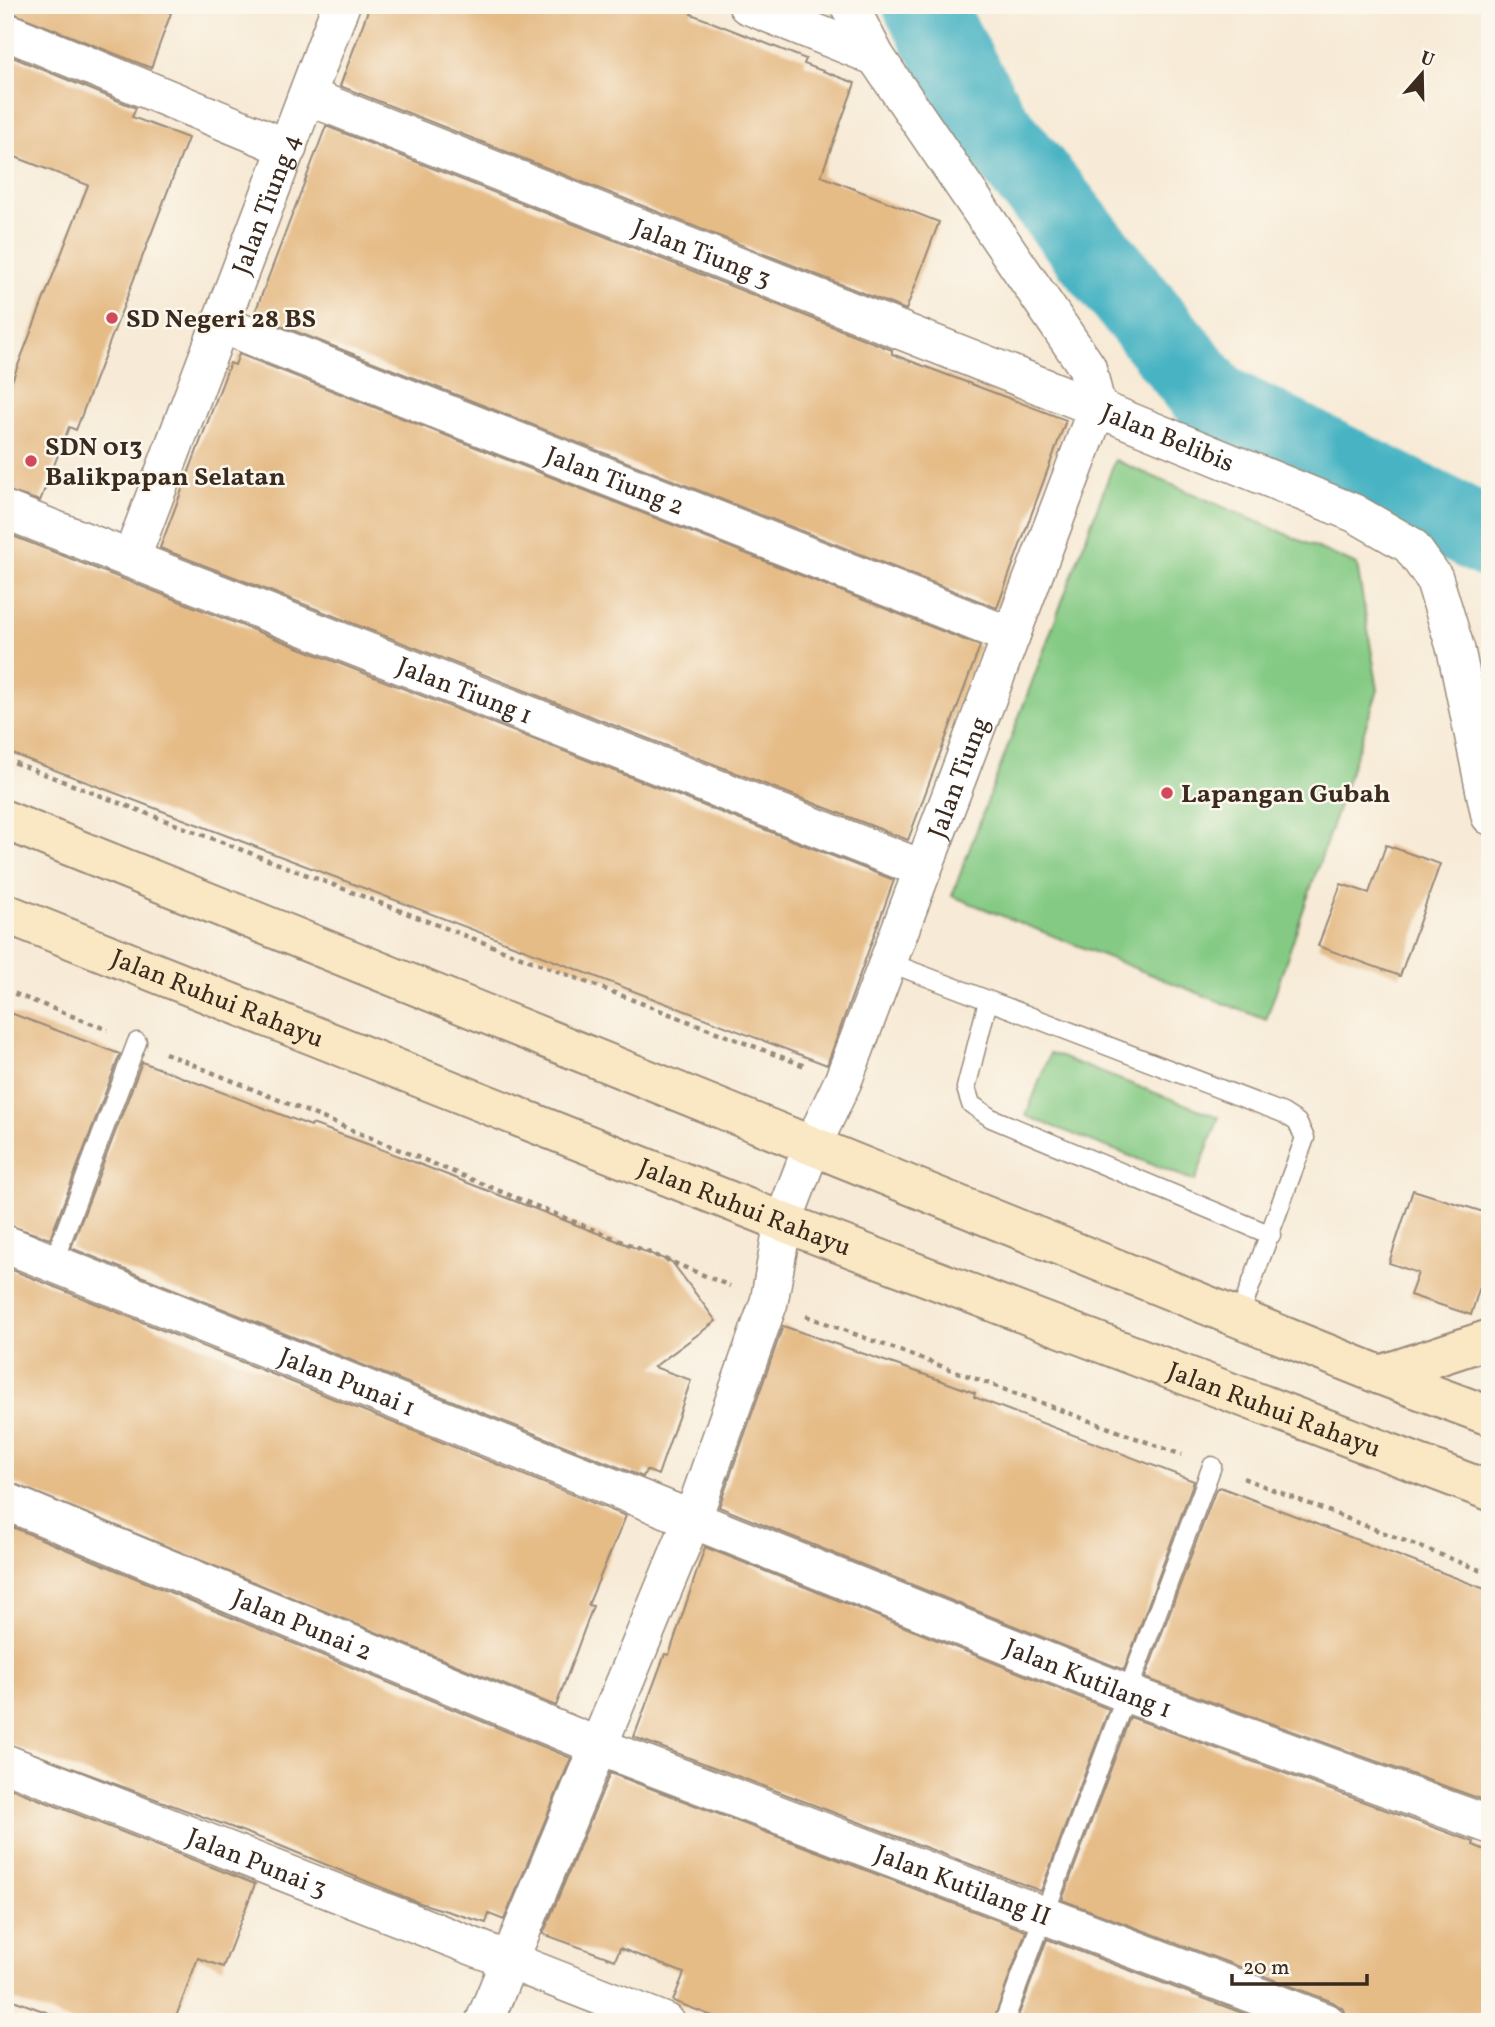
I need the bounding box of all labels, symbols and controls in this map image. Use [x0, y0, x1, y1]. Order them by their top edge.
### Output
north arrow [1386, 38, 1456, 108]
text: U [1417, 45, 1438, 74]
street label: Jalan Tiung 4 [224, 129, 311, 280]
street label: Jalan Tiung 3 [627, 210, 776, 298]
place label: SD Negeri 28 BS [126, 302, 316, 338]
marker: SD Negeri 28 BS [104, 310, 120, 326]
street label: Jalan Belibis [1095, 396, 1239, 482]
place label: SDN 013 Balikpapan Selatan [45, 430, 286, 496]
street label: Jalan Tiung 2 [540, 438, 689, 525]
marker: SDN 013 Balikpapan Selatan [23, 453, 39, 469]
street label: Jalan Tiung 1 [391, 649, 537, 735]
street label: Jalan Tiung [920, 712, 999, 844]
place label: Lapangan Gubah [1181, 777, 1391, 813]
marker: Lapangan Gubah [1159, 785, 1175, 801]
street label: Jalan Ruhui Rahayu [106, 941, 329, 1058]
street label: Jalan Ruhui Rahayu [632, 1150, 856, 1266]
street label: Jalan Punai 1 [273, 1340, 420, 1427]
street label: Jalan Ruhui Rahayu [1162, 1354, 1386, 1468]
street label: Jalan Punai 2 [226, 1581, 377, 1671]
street label: Jalan Kutilang 1 [999, 1630, 1176, 1728]
street label: Jalan Punai 3 [181, 1820, 332, 1907]
street label: Jalan Kutilang II [869, 1837, 1055, 1936]
scale bar [1232, 1943, 1367, 1987]
text: 20 m [1243, 1954, 1289, 1983]

